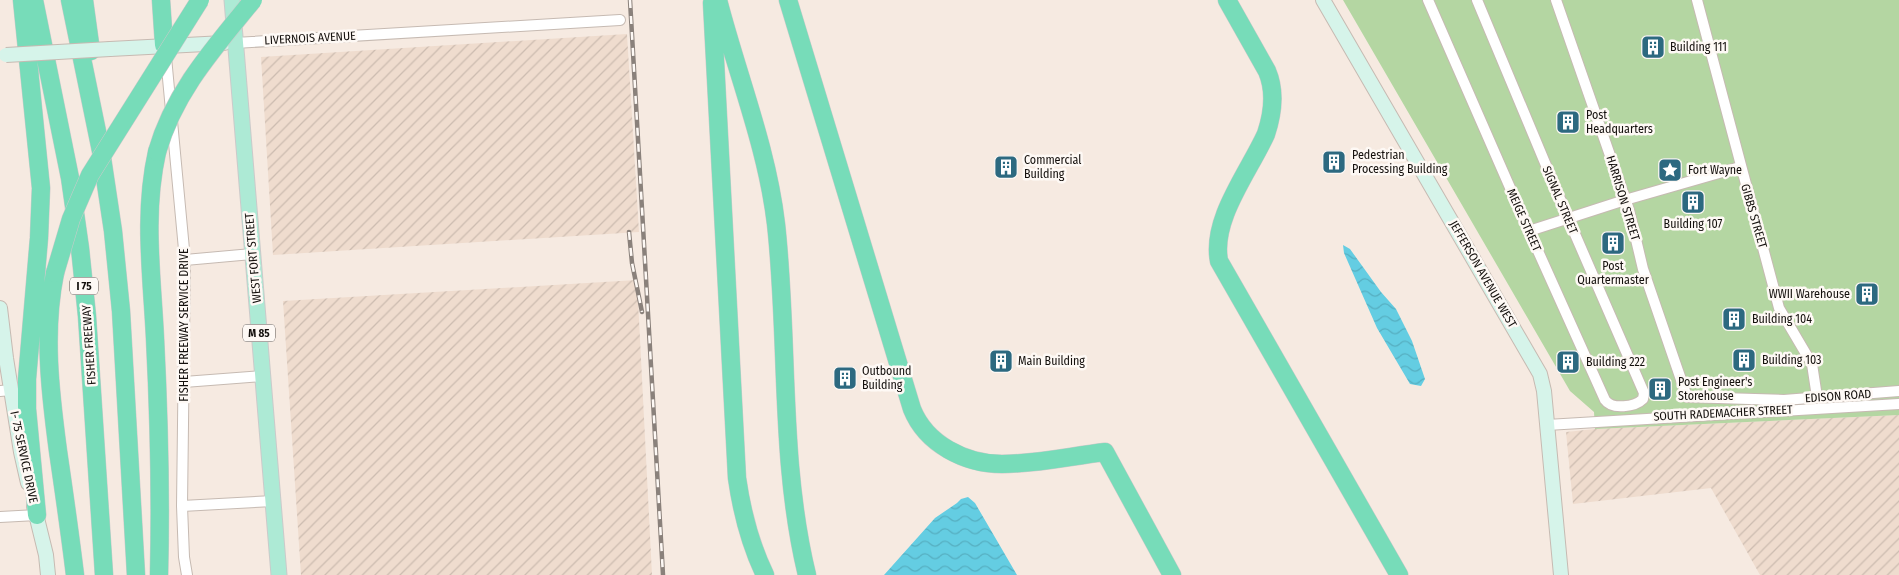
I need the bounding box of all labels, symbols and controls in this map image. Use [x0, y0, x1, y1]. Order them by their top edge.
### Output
street label: LIVERNOIS AVENUE [264, 29, 356, 47]
building icon: Building 111 [1640, 34, 1666, 60]
place label: Building 111 [1670, 40, 1727, 54]
place label: Post Headquarters [1586, 108, 1653, 136]
building icon: Post Headquarters [1555, 109, 1581, 135]
place label: Pedestrian Processing Building [1352, 148, 1448, 176]
building icon: Pedestrian Processing Building [1321, 149, 1347, 175]
place label: Commercial Building [1024, 153, 1082, 181]
building icon: Commercial Building [993, 154, 1019, 180]
street label: HARRISON STREET [1603, 154, 1643, 243]
place icon: Fort Wayne [1657, 157, 1683, 183]
place label: Fort Wayne [1688, 163, 1742, 177]
street label: SIGNAL STREET [1539, 164, 1581, 236]
street label: GIBBS STREET [1738, 182, 1770, 250]
street label: MEIGE STREET [1504, 186, 1544, 254]
building icon: Building 107 [1680, 189, 1706, 215]
street label: WEST FORT STREET [242, 212, 264, 304]
place label: Building 107 [1664, 217, 1723, 231]
street label: JEFFERSON AVENUE WEST [1447, 218, 1520, 330]
building icon: Post Quartermaster [1600, 230, 1626, 256]
street label: FISHER FREEWAY SERVICE DRIVE [177, 248, 191, 402]
place label: Post Quartermaster [1577, 259, 1650, 287]
road number: I 75 [70, 278, 98, 294]
building icon: WWII Warehouse [1854, 281, 1880, 307]
place label: WWII Warehouse [1769, 287, 1850, 301]
street label: FISHER FREEWAY [79, 304, 99, 386]
building icon: Building 104 [1721, 306, 1747, 332]
place label: Building 104 [1752, 312, 1812, 326]
road number: M 85 [243, 324, 275, 342]
building icon: Building 103 [1731, 347, 1757, 373]
building icon: Main Building [988, 348, 1014, 374]
building icon: Building 222 [1555, 349, 1581, 375]
place label: Building 103 [1762, 353, 1821, 367]
place label: Main Building [1018, 354, 1085, 368]
place label: Building 222 [1586, 355, 1645, 369]
place label: Outbound Building [862, 364, 911, 392]
building icon: Outbound Building [832, 365, 858, 391]
place label: Post Engineer's Storehouse [1678, 375, 1752, 403]
building icon: Post Engineer's Storehouse [1647, 376, 1673, 402]
street label: EDISON ROAD [1804, 387, 1872, 405]
street label: SOUTH RADEMACHER STREET [1653, 402, 1793, 424]
street label: I- 75 SERVICE DRIVE [7, 410, 41, 505]

